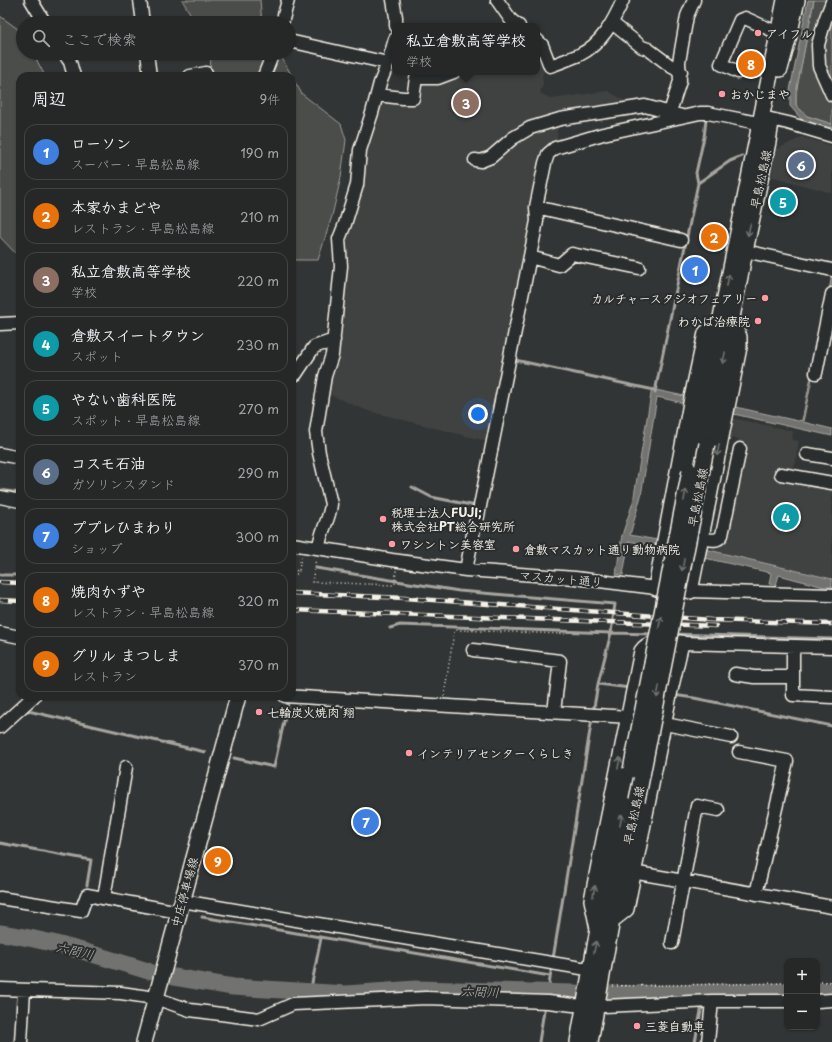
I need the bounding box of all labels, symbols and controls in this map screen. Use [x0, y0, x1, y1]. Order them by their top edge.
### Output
search box [16, 16, 296, 60]
popup [392, 23, 540, 75]
place label: アイフル [766, 24, 813, 42]
icon: search [30, 27, 52, 49]
text: ここで検索 [62, 27, 137, 50]
text: 私立倉敷高等学校 [406, 28, 526, 51]
marker: アイフル [753, 28, 763, 38]
pin: 8 [738, 49, 764, 79]
text: 学校 [406, 51, 432, 70]
text: 周辺 [32, 85, 66, 111]
place label: おかじまや [730, 85, 790, 103]
pin: 3 [453, 88, 479, 118]
text: 9件 [259, 89, 280, 108]
marker: おかじまや [717, 89, 727, 99]
text: ローソン [71, 131, 131, 154]
text: 1 [43, 143, 49, 162]
text: 190 m [240, 143, 279, 162]
street label: 早島松島線 [745, 148, 775, 210]
pin: 6 [788, 150, 814, 180]
text: スーパー · 早島松島線 [71, 154, 200, 173]
pin: 5 [770, 187, 796, 217]
text: 本家かまどや [71, 195, 162, 218]
text: 2 [41, 207, 51, 226]
text: 210 m [240, 207, 279, 226]
text: レストラン · 早島松島線 [71, 218, 214, 237]
pin: 2 [701, 222, 727, 252]
one-way arrow [745, 223, 753, 236]
pin: 1 [682, 255, 708, 285]
text: 私立倉敷高等学校 [71, 259, 191, 282]
text: 3 [42, 271, 50, 290]
text: 220 m [237, 271, 279, 290]
one-way arrow [724, 274, 732, 287]
text: 学校 [71, 282, 97, 301]
place label: カルチャースタジオフェアリー [591, 289, 757, 307]
marker: カルチャースタジオフェアリー [760, 293, 770, 303]
place label: わかば治療院 [678, 312, 750, 330]
marker: わかば治療院 [753, 316, 763, 326]
text: 倉敷スイートタウン [71, 323, 205, 346]
text: 4 [42, 335, 50, 354]
text: 230 m [237, 335, 279, 354]
text: スポット [71, 346, 123, 365]
one-way arrow [720, 351, 728, 364]
text: やない歯科医院 [71, 387, 176, 410]
text: 5 [42, 399, 50, 418]
text: 270 m [238, 399, 279, 418]
your location [468, 404, 488, 424]
text: スポット · 早島松島線 [71, 410, 200, 429]
one-way arrow [714, 443, 722, 456]
text: コスモ石油 [71, 451, 145, 474]
text: 6 [41, 463, 51, 482]
text: 290 m [238, 463, 279, 482]
street label: 早島松島線 [682, 466, 712, 528]
text: ガソリンスタンド [71, 474, 175, 493]
one-way arrow [681, 488, 689, 501]
pin: 4 [773, 502, 799, 532]
place label: 税理士法人FUJI; 株式会社PT総合研究所 [391, 503, 516, 535]
marker: 税理士法人FUJI; 株式会社PT総合研究所 [378, 514, 388, 524]
text: ププレひまわり [71, 515, 176, 538]
text: 7 [42, 527, 50, 546]
text: 300 m [235, 527, 279, 546]
place label: ワシントン美容室 [400, 535, 496, 553]
text: ショップ [71, 538, 122, 557]
marker: ワシントン美容室 [387, 539, 397, 549]
place label: 倉敷マスカット通り動物病院 [524, 540, 680, 558]
marker: 倉敷マスカット通り動物病院 [511, 544, 521, 554]
one-way arrow [679, 558, 687, 571]
street label: マスカット通り [518, 565, 604, 591]
text: 焼肉かずや [71, 579, 146, 602]
text: 8 [42, 591, 50, 610]
text: 320 m [237, 591, 279, 610]
text: レストラン · 早島松島線 [71, 602, 214, 621]
one-way arrow [656, 616, 664, 629]
text: グリル まつしま [71, 643, 181, 666]
text: 9 [42, 655, 50, 674]
text: 370 m [238, 655, 279, 674]
text: レストラン [71, 666, 137, 685]
one-way arrow [654, 685, 662, 698]
place label: 七輪炭火焼肉 翔 [267, 703, 355, 721]
marker: 七輪炭火焼肉 翔 [254, 707, 264, 717]
place label: インテリアセンターくらしき [417, 744, 574, 762]
marker: インテリアセンターくらしき [404, 748, 414, 758]
one-way arrow [616, 757, 624, 770]
street label: 早島松島線 [618, 784, 648, 846]
pin: 7 [353, 807, 379, 837]
one-way arrow [617, 813, 625, 826]
pin: 9 [205, 846, 231, 876]
street label: 中庄停車場線 [166, 855, 202, 929]
one-way arrow [591, 884, 599, 897]
water label: 六間川 [54, 936, 96, 964]
one-way arrow [591, 941, 599, 954]
map controls [784, 958, 820, 1030]
button: + [784, 958, 820, 994]
water label: 六間川 [460, 981, 500, 1001]
button: − [784, 994, 820, 1030]
place label: 三菱自動車 [645, 1017, 705, 1035]
marker: 三菱自動車 [632, 1021, 642, 1031]

